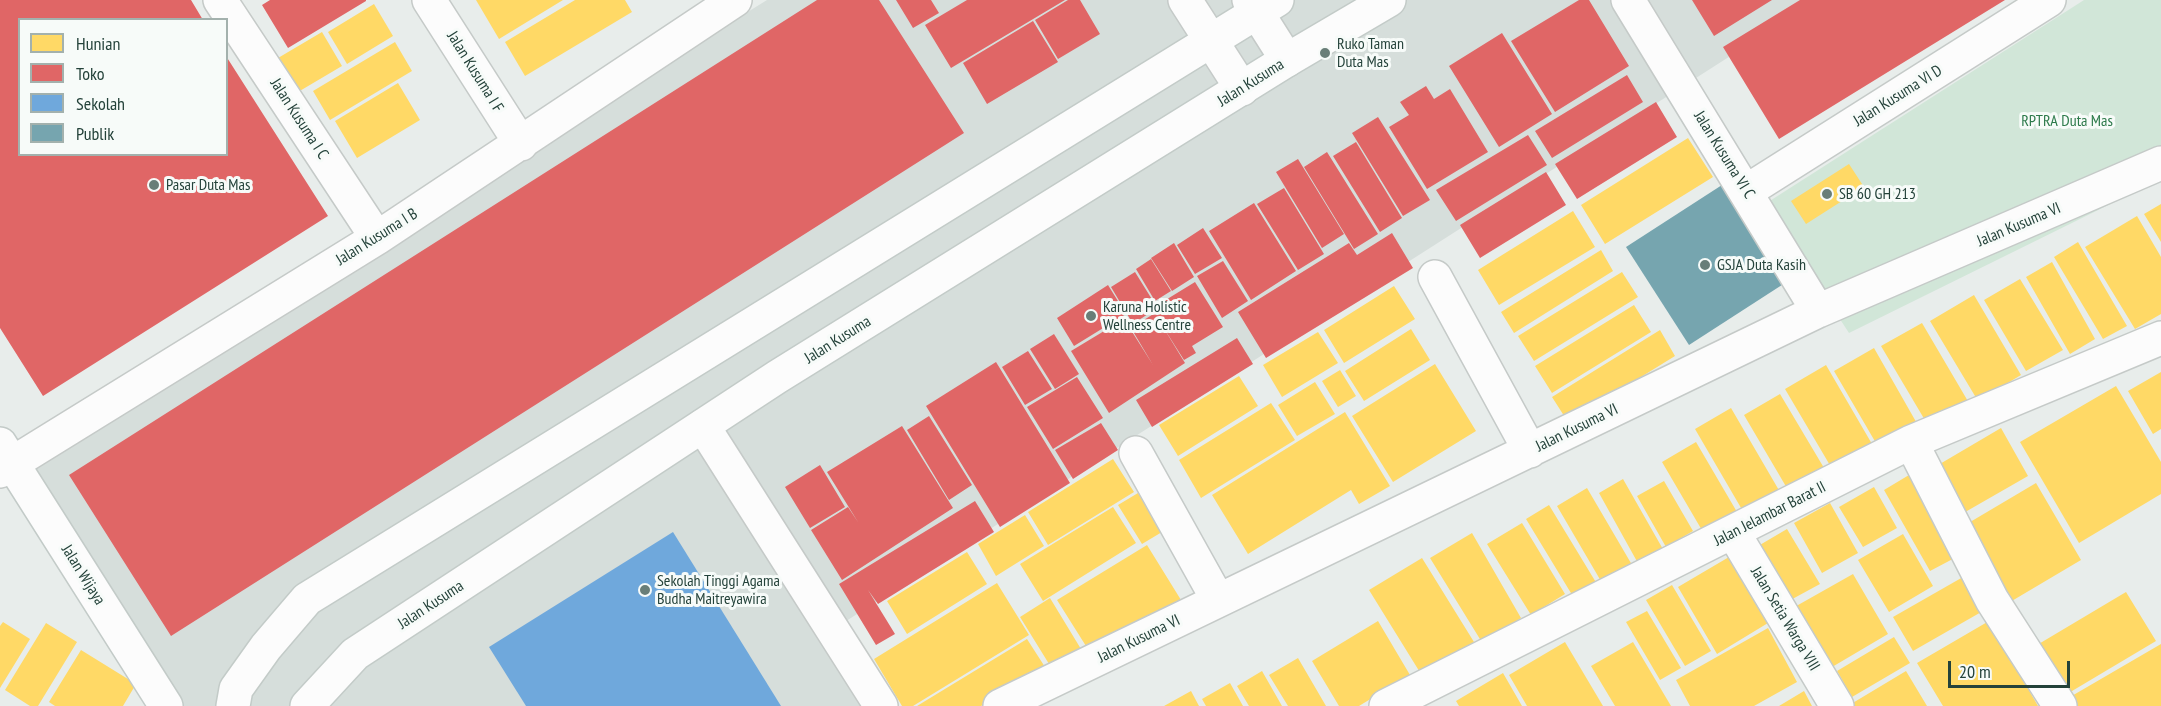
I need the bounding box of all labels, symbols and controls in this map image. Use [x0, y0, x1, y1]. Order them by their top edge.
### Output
legend [18, 18, 228, 156]
street label: Jalan Kusuma I F [443, 28, 507, 116]
text: Hunian [76, 32, 120, 55]
place label: Ruko Taman Duta Mas [1337, 34, 1404, 72]
marker: Ruko Taman Duta Mas [1318, 46, 1332, 60]
street label: Jalan Kusuma [1214, 55, 1288, 111]
street label: Jalan Kusuma VI D [1850, 61, 1946, 131]
text: Toko [76, 62, 105, 85]
street label: Jalan Kusuma I C [266, 75, 332, 163]
text: Sekolah [76, 92, 125, 115]
street label: Jalan Kusuma VI C [1689, 108, 1759, 202]
park label: RPTRA Duta Mas [2021, 111, 2113, 131]
text: Publik [76, 122, 114, 145]
place label: Pasar Duta Mas [166, 175, 250, 195]
marker: Pasar Duta Mas [147, 178, 161, 192]
place label: SB 60 GH 213 [1839, 184, 1916, 204]
marker: SB 60 GH 213 [1820, 187, 1834, 201]
street label: Jalan Kusuma VI [1974, 199, 2064, 251]
street label: Jalan Kusuma I B [333, 204, 421, 270]
place label: GSJA Duta Kasih [1717, 255, 1806, 275]
marker: GSJA Duta Kasih [1698, 258, 1712, 272]
place label: Karuna Holistic Wellness Centre [1103, 297, 1191, 335]
marker: Karuna Holistic Wellness Centre [1084, 309, 1098, 323]
street label: Jalan Kusuma [801, 312, 875, 368]
street label: Jalan Kusuma VI [1533, 400, 1621, 456]
street label: Jalan Jelambar Barat II [1711, 478, 1829, 550]
street label: Jalan Wijaya [57, 541, 109, 609]
street label: Jalan Setia Warga VIII [1746, 563, 1824, 675]
place label: Sekolah Tinggi Agama Budha Maitreyawira [657, 571, 780, 609]
street label: Jalan Kusuma [395, 577, 467, 633]
marker: Sekolah Tinggi Agama Budha Maitreyawira [638, 583, 652, 597]
street label: Jalan Kusuma VI [1095, 611, 1183, 667]
scale bar [1951, 649, 2072, 687]
text: 20 m [1959, 660, 1991, 683]

